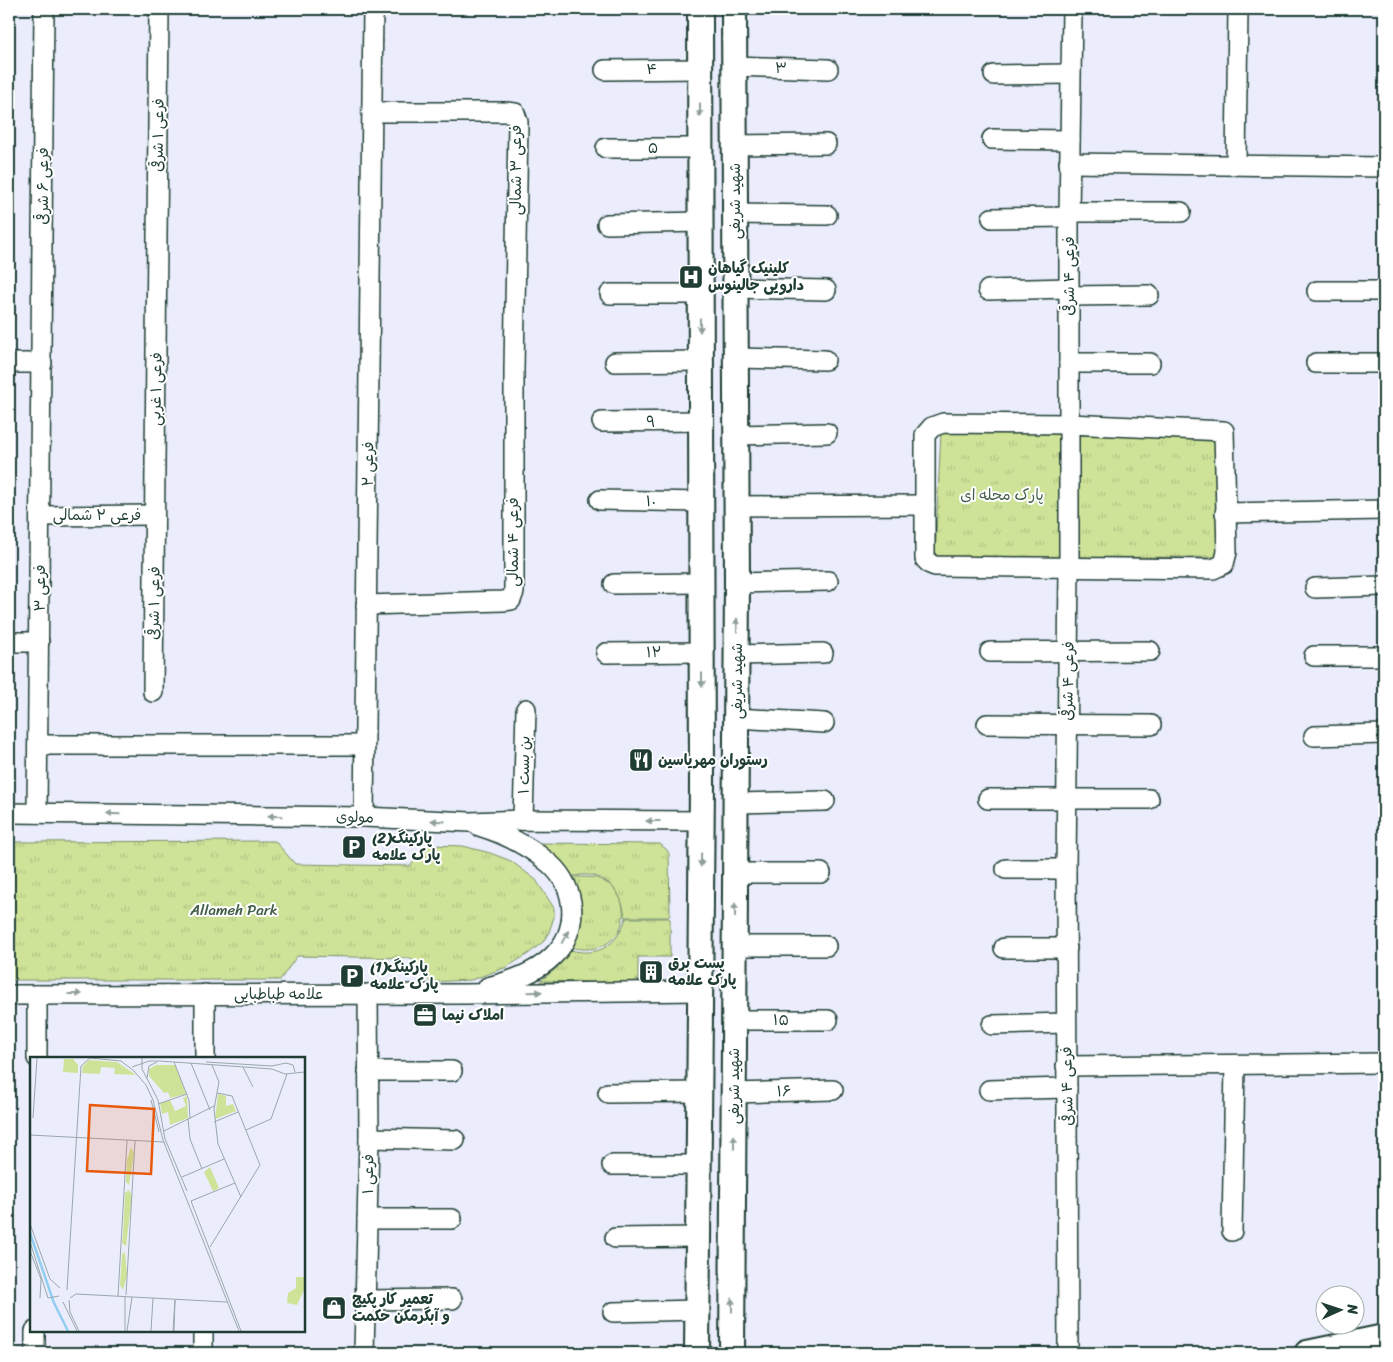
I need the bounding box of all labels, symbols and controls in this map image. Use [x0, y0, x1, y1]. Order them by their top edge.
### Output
street label: ۳ [774, 55, 788, 81]
street label: ۴ [646, 56, 658, 82]
street label: فرعی ۱ شرقی [144, 98, 172, 172]
one-way arrow [696, 102, 704, 118]
street label: فرعی ۳ شمالی [503, 125, 529, 215]
street label: ۵ [648, 135, 658, 161]
street label: فرعی ۶ شرقی [30, 147, 56, 225]
street label: شهید شریفی [722, 163, 748, 239]
street label: فرعی ۴ شرقی [1056, 236, 1082, 316]
place label: کلینیک گیاهان دارویی جالینوس [708, 255, 804, 298]
hospital icon: کلینیک گیاهان دارویی جالینوس [678, 264, 704, 290]
one-way arrow [696, 317, 704, 333]
street label: فرعی ۱ غربی [142, 352, 170, 426]
street label: ۹ [646, 409, 656, 435]
street label: فرعی ۲ [355, 441, 381, 487]
park label: پارک محله ای [960, 482, 1044, 508]
street label: ۱۰ [646, 488, 656, 514]
street label: فرعی ۴ شمالی [500, 497, 526, 587]
street label: فرعی ۲ شمالی [53, 502, 141, 528]
street label: فرعی ۳ [27, 564, 53, 612]
street label: فرعی ۱ شرقی [140, 566, 168, 640]
one-way arrow [733, 616, 741, 632]
street label: ۱۲ [646, 639, 662, 665]
street label: فرعی ۴ شرقی [1054, 641, 1082, 721]
street label: شهید شریفی [724, 643, 750, 719]
one-way arrow [698, 672, 706, 688]
street label: بن بست ۱ [510, 736, 538, 794]
restaurant icon: رستوران مهریاسین [628, 747, 654, 773]
place label: رستوران مهریاسین [658, 747, 768, 773]
street label: مولوی [336, 803, 374, 831]
one-way arrow [105, 810, 121, 818]
one-way arrow [267, 812, 283, 820]
one-way arrow [429, 816, 445, 824]
one-way arrow [644, 817, 660, 825]
place label: پارکینگ(2) پارک علامه [372, 825, 441, 868]
parking icon: پارکینگ(2) پارک علامه [341, 834, 367, 860]
one-way arrow [697, 852, 705, 868]
park label: Allameh Park [189, 897, 278, 923]
one-way arrow [731, 901, 739, 917]
one-way arrow [561, 930, 569, 945]
place label: پست برق پارک علامه [668, 950, 737, 993]
place label: پارکینگ(1) پارک علامه [370, 954, 439, 997]
building icon: پست برق پارک علامه [638, 959, 664, 985]
parking icon: پارکینگ(1) پارک علامه [339, 963, 365, 989]
street label: علامه طباطبایی [234, 981, 324, 1007]
one-way arrow [527, 988, 543, 996]
one-way arrow [67, 990, 83, 998]
office icon: املاک نیما [412, 1002, 438, 1028]
place label: املاک نیما [442, 1002, 504, 1028]
street label: ۱۵ [773, 1007, 789, 1033]
street label: فرعی ۴ شرقی [1053, 1046, 1081, 1126]
street label: شهید شریفی [721, 1048, 747, 1124]
inset map [30, 1057, 305, 1332]
street label: ۱۶ [777, 1078, 791, 1104]
one-way arrow [730, 1134, 738, 1150]
street label: فرعی ۱ [355, 1154, 381, 1194]
north arrow [1316, 1284, 1366, 1334]
place label: تعمیر کار پکیج و آبگرمکن حکمت [352, 1286, 450, 1329]
shop icon: تعمیر کار پکیج و آبگرمکن حکمت [321, 1295, 347, 1321]
one-way arrow [728, 1296, 736, 1312]
text: N [1340, 1303, 1365, 1315]

